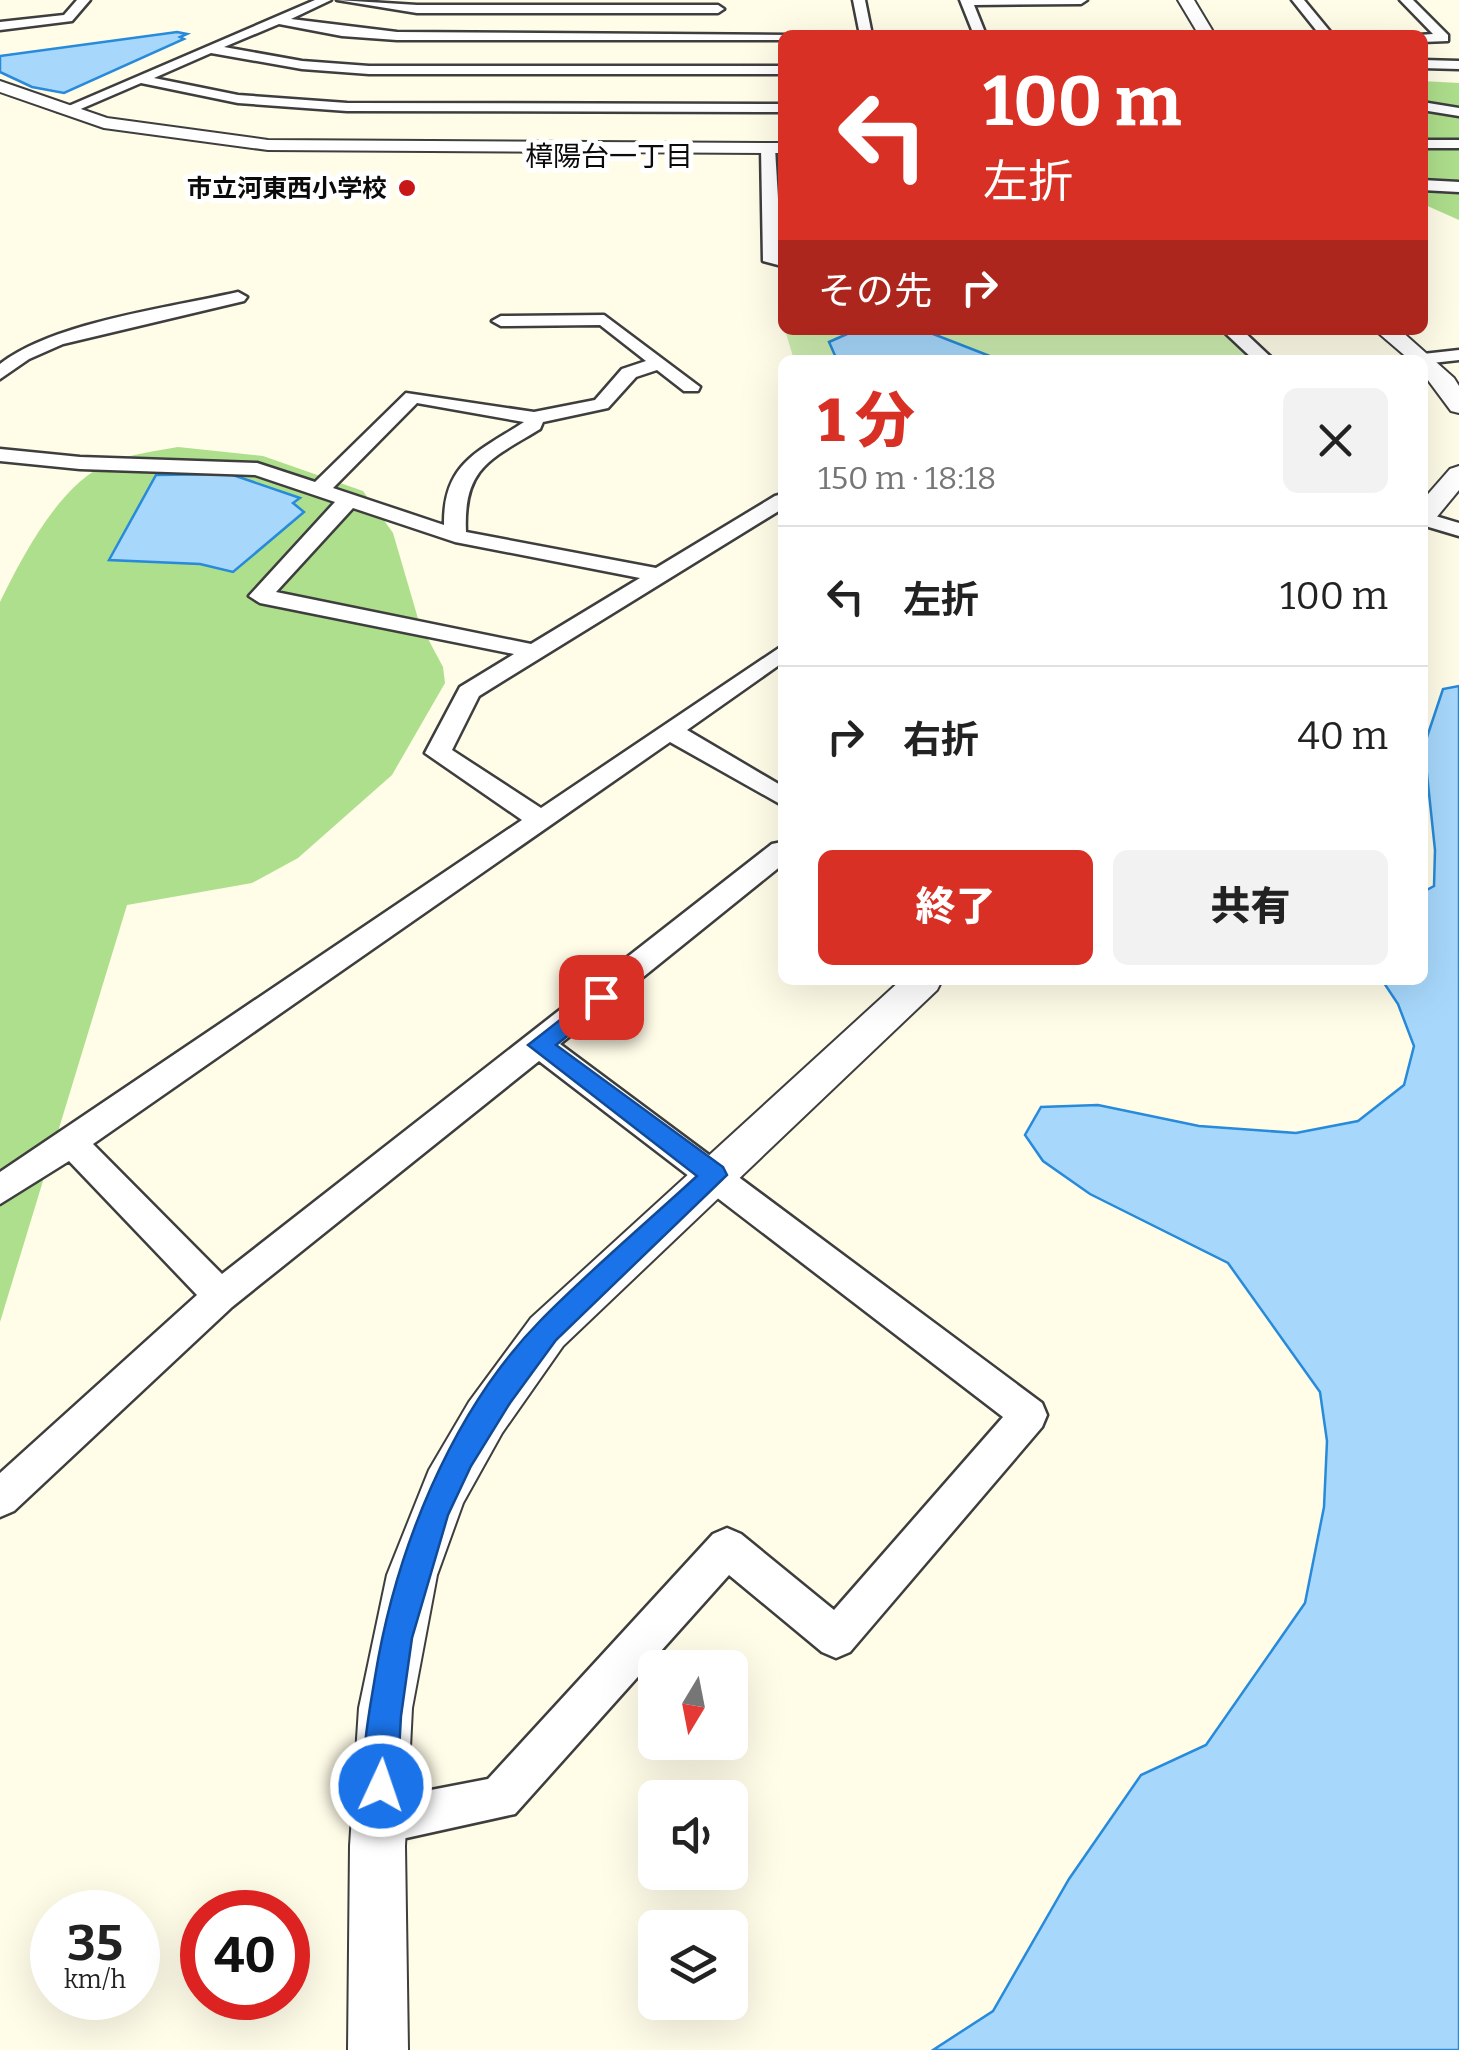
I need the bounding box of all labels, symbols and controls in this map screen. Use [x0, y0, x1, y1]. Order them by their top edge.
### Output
text: 100 m [983, 60, 1182, 144]
icon: left [818, 70, 948, 200]
district label: 樟陽台一丁目 [525, 140, 693, 173]
text: 左折 [983, 155, 1073, 209]
place label: 市立河東西小学校 [187, 174, 387, 204]
marker: 市立河東西小学校 [396, 177, 418, 199]
icon: right [952, 260, 1007, 315]
text: その先 [818, 268, 932, 314]
text: 1 分 [818, 385, 915, 457]
button: close [1283, 388, 1388, 493]
text: 150 m · 18:18 [818, 459, 996, 497]
icon: left [818, 569, 873, 624]
text: 100 m [1280, 573, 1388, 619]
text: 左折 [903, 577, 979, 623]
icon: right [818, 709, 873, 764]
text: 40 m [1298, 713, 1388, 759]
text: 右折 [903, 717, 979, 763]
button: 終了 [818, 850, 1093, 965]
button: 共有 [1113, 850, 1388, 965]
pin [559, 955, 644, 1040]
icon: arrive [574, 970, 629, 1025]
north arrow [638, 1650, 748, 1760]
map controls [638, 1650, 748, 2020]
position arrow [329, 1734, 433, 1838]
button: sound [638, 1780, 748, 1890]
speed limit sign: 40 [180, 1890, 310, 2020]
button: layers [638, 1910, 748, 2020]
text: 35 [67, 1913, 123, 1973]
text: km/h [64, 1965, 126, 1995]

